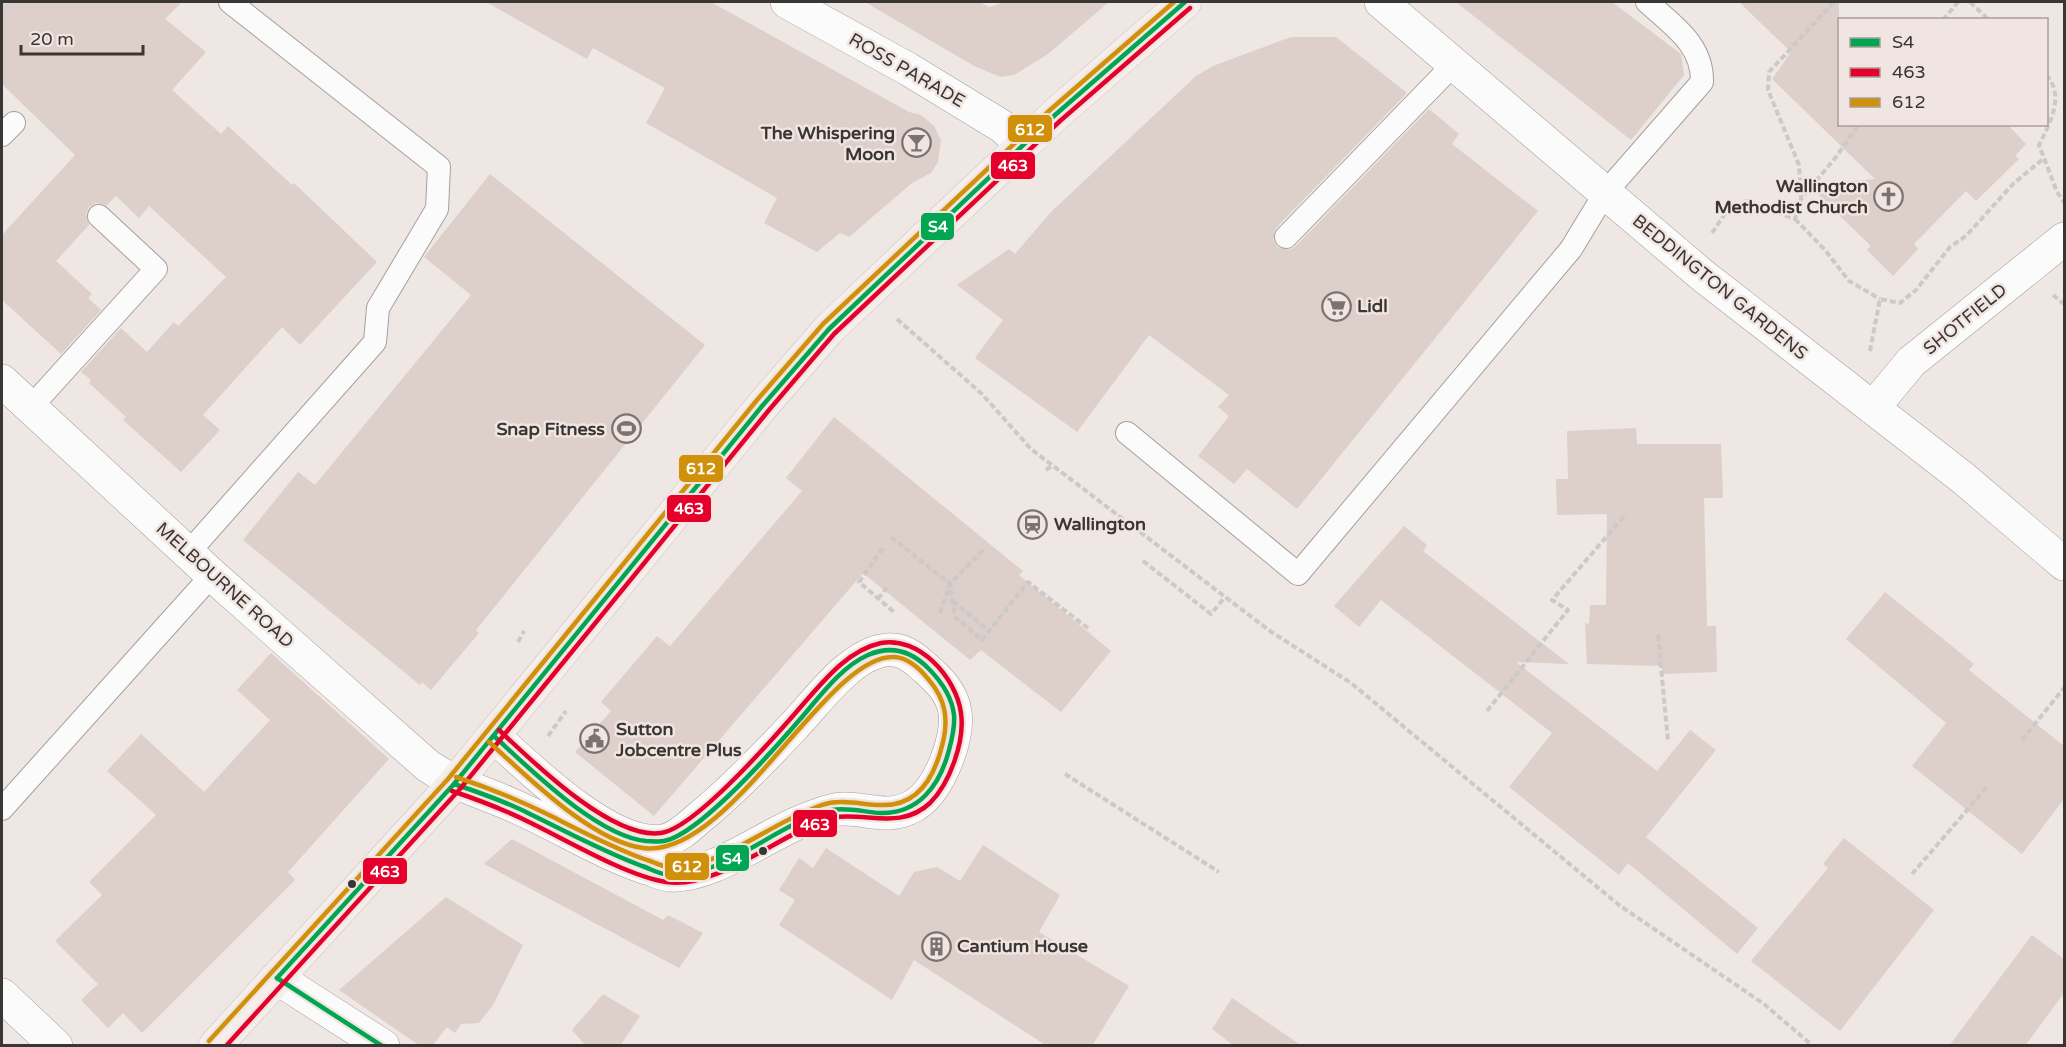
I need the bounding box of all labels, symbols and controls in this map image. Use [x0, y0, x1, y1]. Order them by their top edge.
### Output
scale bar [21, 18, 142, 56]
legend [1838, 18, 2048, 126]
text: 20 m [30, 28, 74, 50]
street label: ROSS PARADE [845, 28, 969, 112]
text: S4 [1892, 31, 1914, 53]
text: 463 [1892, 61, 1926, 83]
text: 612 [1892, 91, 1926, 113]
line badge: 612 [1007, 114, 1053, 143]
text: 612 [1015, 120, 1045, 140]
place label: The Whispering Moon [760, 122, 895, 165]
bar icon: The Whispering Moon [900, 127, 932, 159]
line badge: 463 [990, 151, 1036, 180]
text: 463 [998, 156, 1028, 176]
place label: Wallington Methodist Church [1714, 175, 1868, 218]
church icon: Wallington Methodist Church [1873, 180, 1905, 212]
street label: BEDDINGTON GARDENS [1628, 210, 1812, 364]
line badge: S4 [920, 212, 955, 241]
text: S4 [928, 217, 948, 237]
street label: SHOTFIELD [1919, 279, 2011, 359]
supermarket icon: Lidl [1320, 290, 1352, 322]
place label: Lidl [1357, 295, 1388, 317]
sports icon: Snap Fitness [610, 413, 642, 445]
place label: Snap Fitness [496, 418, 605, 440]
line badge: 612 [678, 454, 724, 483]
text: 612 [686, 459, 716, 479]
line badge: 463 [666, 494, 712, 523]
text: 463 [674, 499, 704, 519]
station icon: Wallington [1017, 508, 1049, 540]
place label: Wallington [1054, 513, 1146, 535]
street label: MELBOURNE ROAD [152, 517, 298, 653]
place label: Sutton Jobcentre Plus [615, 718, 742, 761]
public building icon: Sutton Jobcentre Plus [579, 723, 611, 755]
line badge: 463 [792, 809, 838, 838]
text: 463 [800, 815, 830, 835]
line badge: S4 [715, 844, 750, 872]
unlabelled marker [757, 845, 769, 857]
text: S4 [722, 849, 742, 869]
line badge: 612 [664, 852, 710, 881]
line badge: 463 [362, 857, 408, 885]
text: 612 [672, 857, 702, 877]
text: 463 [370, 862, 400, 882]
unlabelled marker [346, 878, 358, 890]
building icon: Cantium House [920, 930, 952, 962]
place label: Cantium House [957, 935, 1088, 957]

